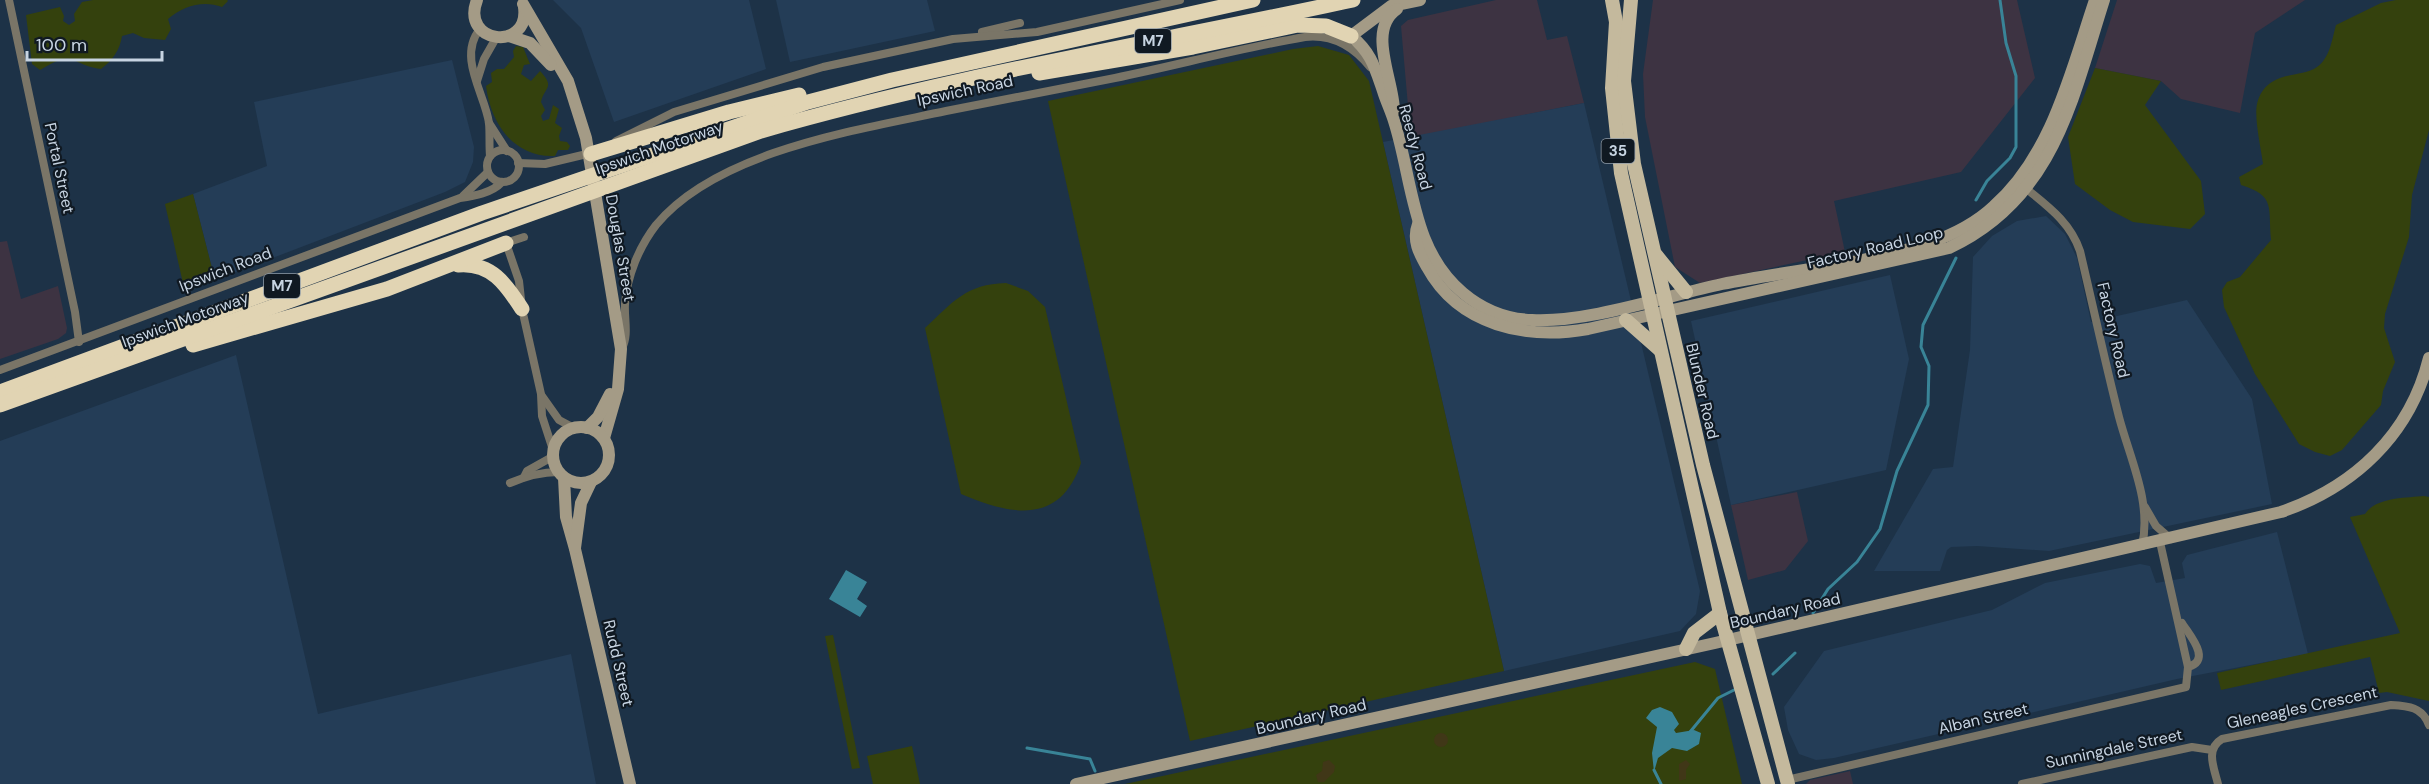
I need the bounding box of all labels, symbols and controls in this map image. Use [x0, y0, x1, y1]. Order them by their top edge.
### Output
scale bar [27, 24, 162, 62]
road number: M7 [1135, 29, 1171, 53]
text: 100 m [36, 33, 87, 57]
street label: Ipswich Road [915, 70, 1015, 111]
street label: Reedy Road [1394, 102, 1437, 192]
street label: Ipswich Motorway [593, 116, 726, 179]
street label: Portal Street [40, 121, 79, 215]
road number: 35 [1602, 139, 1634, 163]
street label: Douglas Street [601, 193, 640, 303]
street label: Factory Road Loop [1805, 222, 1945, 273]
street label: Ipswich Road [176, 242, 274, 297]
road number: M7 [264, 274, 300, 298]
street label: Factory Road [2092, 280, 2135, 380]
street label: Ipswich Motorway [119, 287, 252, 352]
street label: Blunder Road [1681, 341, 1724, 441]
street label: Boundary Road [1728, 588, 1842, 633]
street label: Rudd Street [598, 618, 639, 709]
street label: Gleneagles Crescent [2225, 681, 2379, 734]
street label: Boundary Road [1254, 694, 1368, 739]
street label: Alban Street [1936, 698, 2030, 739]
street label: Sunningdale Street [2044, 724, 2184, 773]

